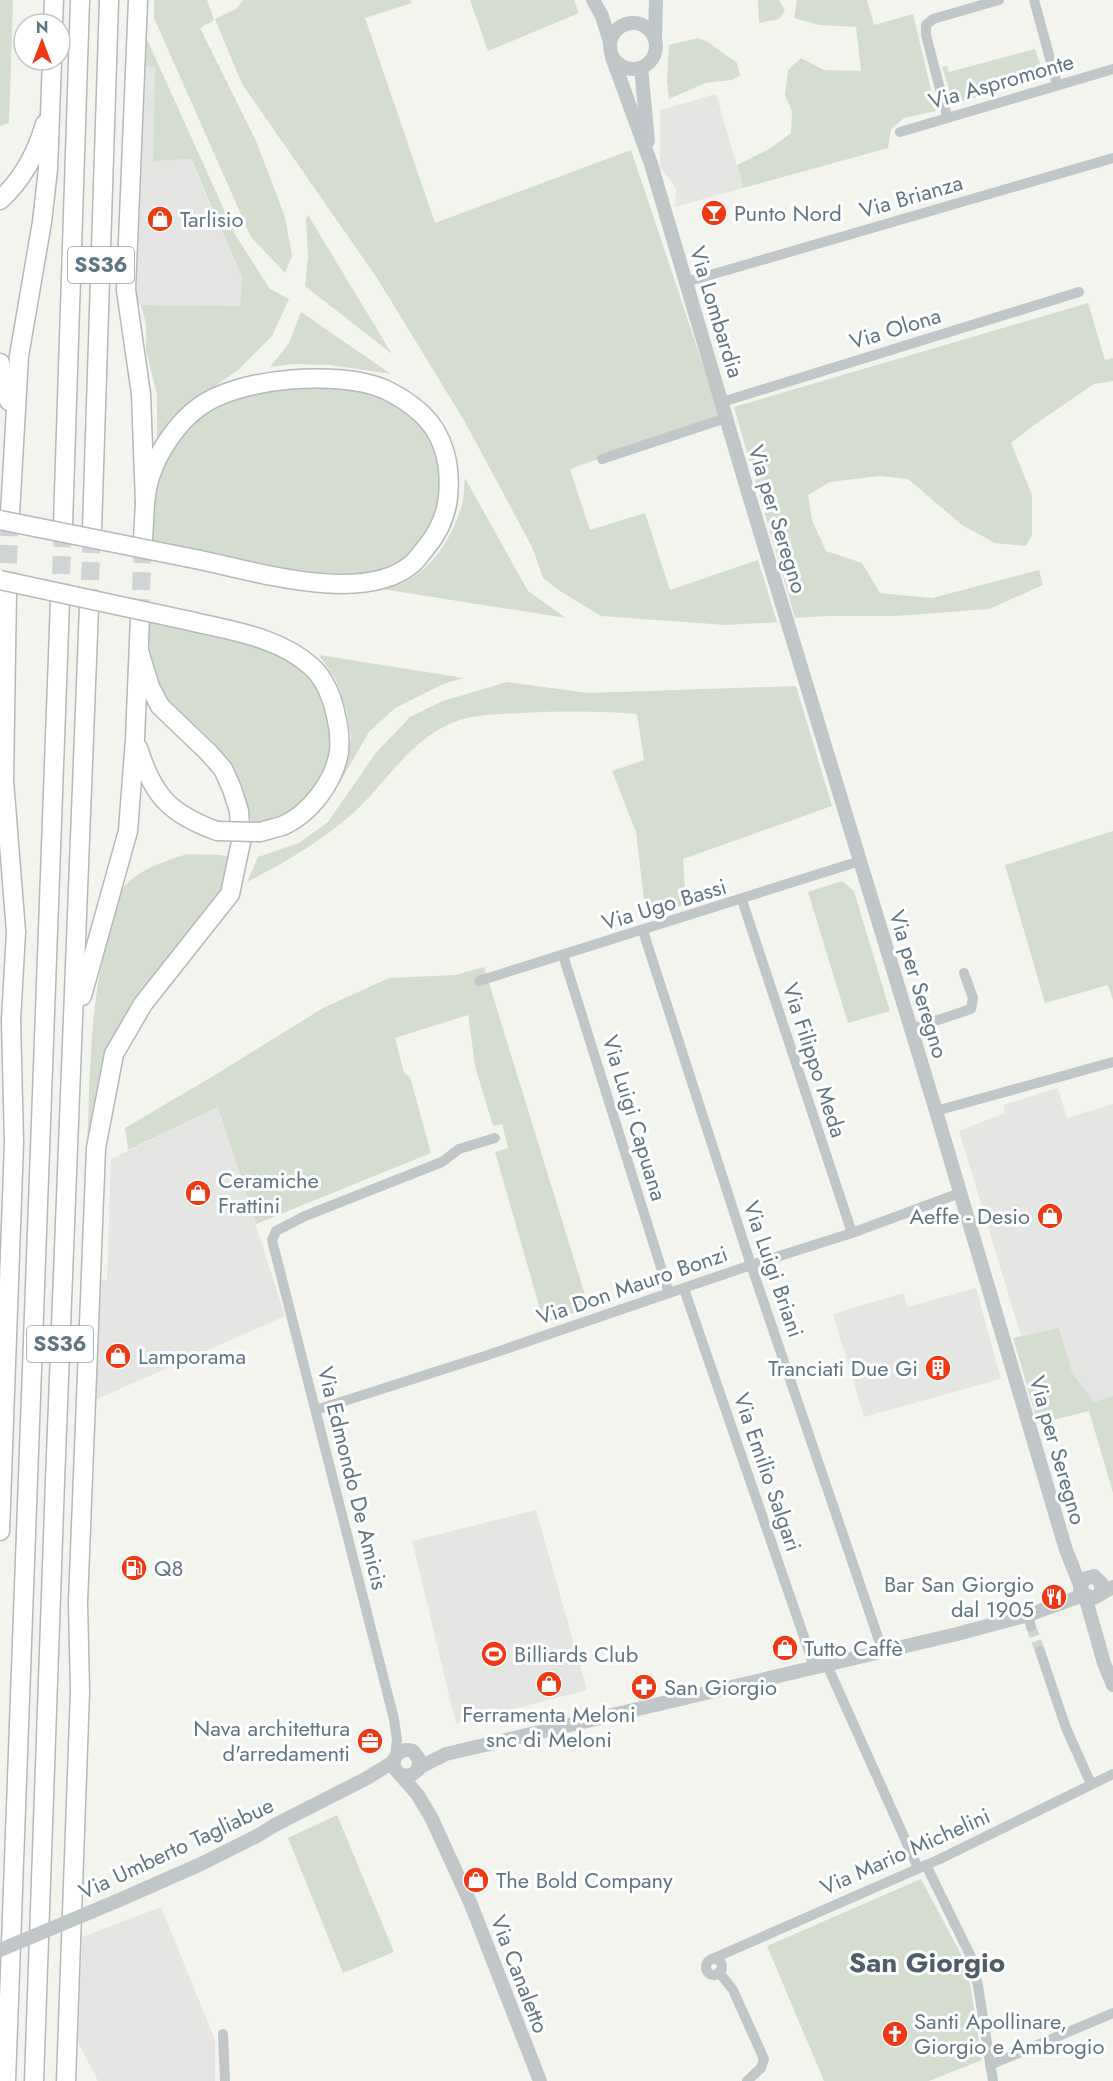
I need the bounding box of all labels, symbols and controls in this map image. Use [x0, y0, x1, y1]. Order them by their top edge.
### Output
north arrow [12, 12, 72, 72]
text: N [36, 16, 48, 39]
street label: Via Aspromonte [925, 45, 1077, 117]
street label: Via Brianza [856, 166, 966, 226]
place label: Punto Nord [734, 197, 842, 229]
bar icon: Punto Nord [699, 198, 729, 228]
place label: Tarlisio [180, 203, 244, 235]
shop icon: Tarlisio [145, 204, 175, 234]
street label: Via Lombardia [682, 242, 752, 382]
road number: SS36 [68, 247, 134, 283]
street label: Via Olona [845, 299, 945, 357]
street label: Via per Seregno [740, 441, 816, 597]
street label: Via Ugo Bassi [598, 870, 730, 938]
street label: Via per Seregno [881, 906, 957, 1062]
street label: Via Filippo Meda [775, 979, 855, 1141]
street label: Via Luigi Capuana [595, 1031, 675, 1205]
place label: Ceramiche Frattini [218, 1164, 319, 1221]
shop icon: Ceramiche Frattini [183, 1178, 213, 1208]
street label: Via Luigi Briani [736, 1196, 812, 1342]
place label: Aeffe - Desio [910, 1200, 1030, 1232]
shop icon: Aeffe - Desio [1035, 1201, 1065, 1231]
street label: Via Don Mauro Bonzi [532, 1237, 732, 1333]
road number: SS36 [27, 1326, 93, 1362]
place label: Lamporama [138, 1340, 246, 1372]
shop icon: Lamporama [103, 1341, 133, 1371]
place label: Tranciati Due Gi [768, 1352, 918, 1384]
building icon: Tranciati Due Gi [923, 1353, 953, 1383]
street label: Via Edmondo De Amicis [310, 1363, 396, 1593]
street label: Via per Seregno [1021, 1372, 1095, 1528]
street label: Via Emilio Salgari [726, 1388, 810, 1556]
place label: Q8 [154, 1552, 183, 1584]
fuel station icon: Q8 [119, 1553, 149, 1583]
place label: Bar San Giorgio dal 1905 [884, 1568, 1034, 1625]
restaurant icon: Bar San Giorgio dal 1905 [1039, 1582, 1069, 1612]
place label: Tutto Caffè [804, 1632, 903, 1664]
shop icon: Tutto Caffè [770, 1633, 800, 1663]
place label: Billiards Club [514, 1638, 638, 1670]
sports icon: Billiards Club [479, 1639, 509, 1669]
shop icon: Ferramenta Meloni snc di Meloni [534, 1669, 564, 1699]
place label: San Giorgio [664, 1671, 777, 1703]
pharmacy icon: San Giorgio [629, 1672, 659, 1702]
place label: Ferramenta Meloni snc di Meloni [462, 1698, 636, 1755]
place label: Nava architettura d'arredamenti [193, 1712, 350, 1769]
office icon: Nava architettura d'arredamenti [355, 1726, 385, 1756]
street label: Via Umberto Tagliabue [73, 1789, 279, 1907]
street label: Via Mario Michelini [815, 1799, 995, 1903]
place label: The Bold Company [496, 1864, 673, 1896]
shop icon: The Bold Company [461, 1865, 491, 1895]
street label: Via Canaletto [483, 1910, 557, 2038]
district label: San Giorgio [849, 1942, 1005, 1983]
place label: Santi Apollinare, Giorgio e Ambrogio [914, 2005, 1105, 2062]
church icon: Santi Apollinare, Giorgio e Ambrogio [880, 2019, 910, 2049]

